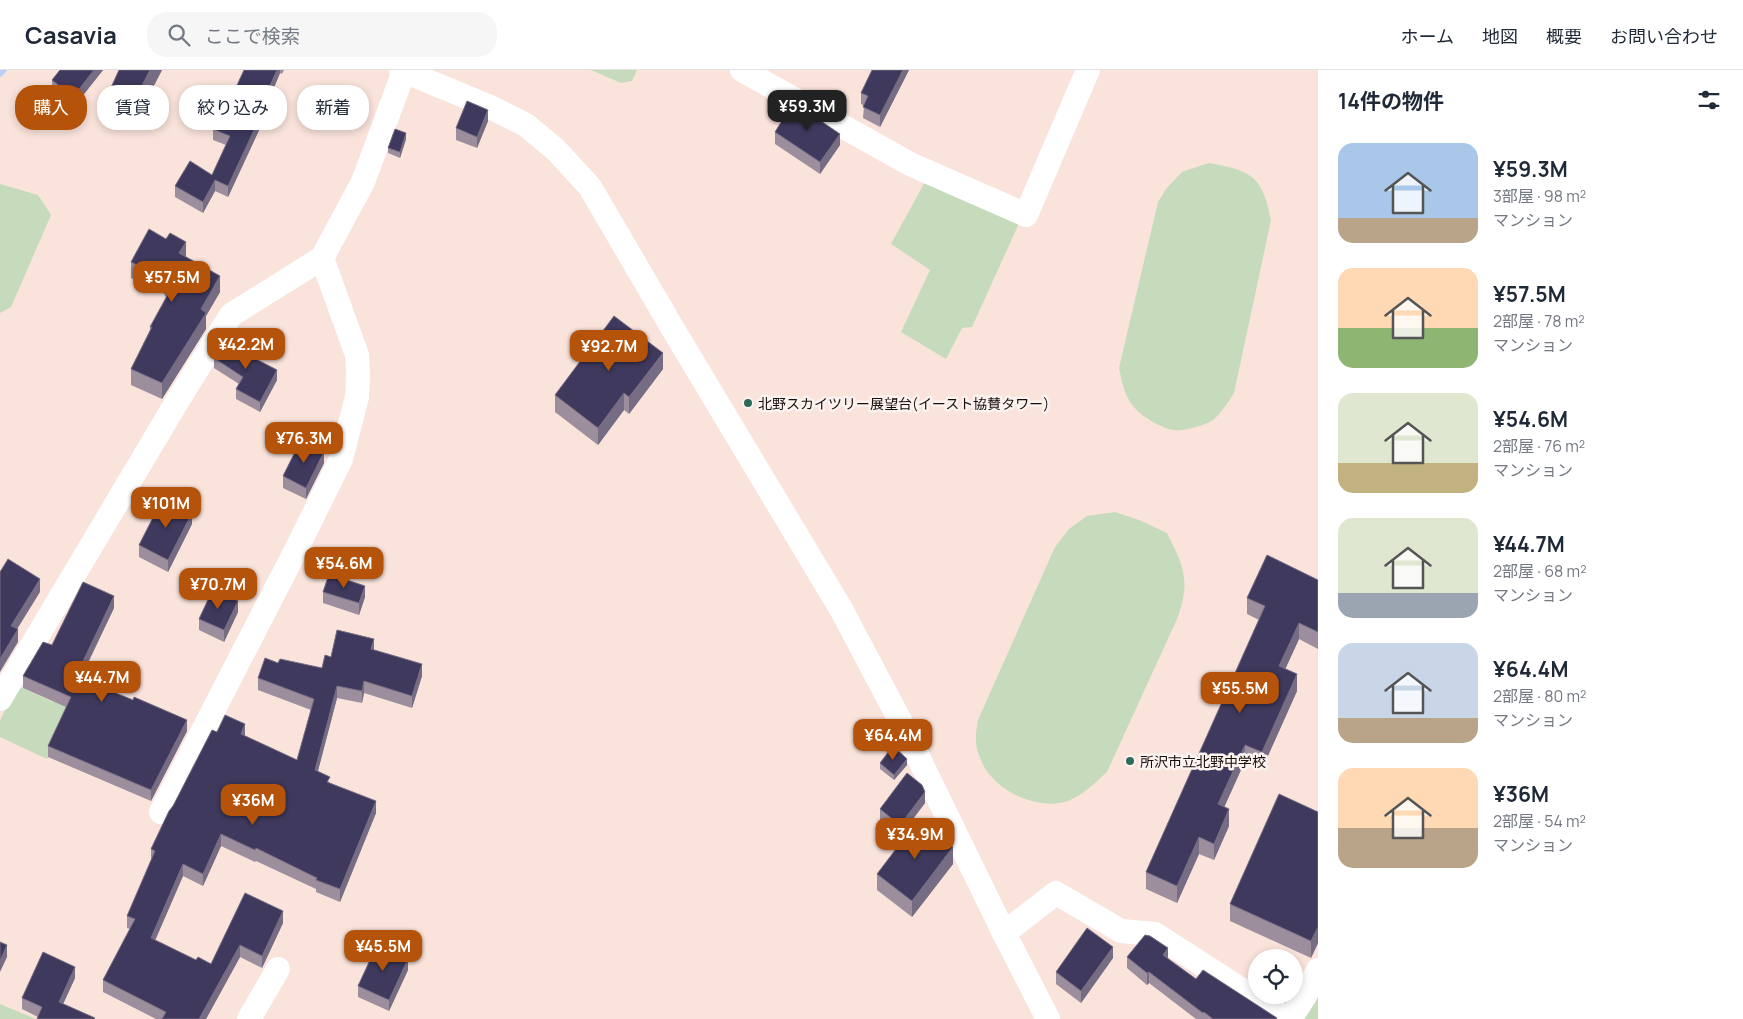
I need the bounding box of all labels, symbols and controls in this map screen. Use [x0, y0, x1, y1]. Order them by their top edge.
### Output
search box [147, 12, 497, 57]
text: Casavia [25, 18, 117, 51]
icon: search [165, 21, 193, 49]
text: ここで検索 [205, 23, 300, 49]
text: ホーム [1401, 24, 1454, 48]
text: 地図 [1482, 24, 1518, 48]
text: 概要 [1546, 24, 1582, 48]
text: お問い合わせ [1610, 24, 1718, 48]
chip: 購入 [15, 85, 87, 130]
chip: 賃貸 [97, 85, 169, 130]
chip: 絞り込み [179, 85, 287, 130]
chip: 新着 [297, 85, 369, 130]
icon: filters [1695, 86, 1723, 114]
text: 14件の物件 [1338, 87, 1444, 115]
pin: ¥59.3M [766, 90, 848, 132]
text: ¥59.3M [779, 95, 835, 117]
text: ¥59.3M [1493, 155, 1568, 183]
icon: home [1378, 163, 1438, 223]
text: 3部屋 · 98 m² [1493, 185, 1586, 207]
text: マンション [1493, 209, 1573, 231]
pin: ¥57.5M [131, 260, 213, 303]
text: ¥57.5M [144, 266, 200, 288]
text: ¥57.5M [1493, 280, 1566, 308]
icon: home [1378, 288, 1438, 348]
text: 2部屋 · 78 m² [1493, 310, 1585, 332]
pin: ¥42.2M [205, 328, 287, 370]
pin: ¥92.7M [568, 330, 650, 372]
text: ¥42.2M [218, 333, 274, 355]
text: マンション [1493, 334, 1573, 356]
text: ¥92.7M [581, 335, 637, 357]
place label: 北野スカイツリー展望台(イースト協賛タワー) [758, 394, 1049, 413]
marker: 北野スカイツリー展望台(イースト協賛タワー) [742, 397, 754, 409]
text: ¥54.6M [1493, 405, 1568, 433]
icon: home [1378, 413, 1438, 473]
pin: ¥76.3M [263, 422, 345, 464]
text: ¥76.3M [276, 427, 332, 449]
text: 2部屋 · 76 m² [1493, 435, 1585, 457]
text: マンション [1493, 459, 1573, 481]
pin: ¥101M [131, 486, 201, 529]
text: ¥101M [142, 492, 190, 514]
text: ¥44.7M [1493, 530, 1565, 558]
icon: home [1378, 538, 1438, 598]
pin: ¥54.6M [303, 546, 385, 589]
text: ¥54.6M [315, 552, 373, 574]
text: 2部屋 · 68 m² [1493, 560, 1587, 582]
pin: ¥70.7M [177, 568, 259, 610]
text: ¥70.7M [190, 573, 246, 595]
text: マンション [1493, 584, 1573, 606]
text: ¥64.4M [1493, 655, 1568, 683]
pin: ¥44.7M [61, 660, 143, 703]
icon: home [1378, 663, 1438, 723]
text: ¥44.7M [75, 666, 129, 688]
pin: ¥55.5M [1199, 672, 1281, 714]
text: ¥55.5M [1212, 677, 1268, 699]
text: 2部屋 · 80 m² [1493, 685, 1586, 707]
text: マンション [1493, 709, 1573, 731]
pin: ¥64.4M [852, 718, 934, 761]
text: ¥64.4M [864, 724, 922, 746]
place label: 所沢市立北野中学校 [1140, 752, 1266, 771]
marker: 所沢市立北野中学校 [1124, 755, 1136, 767]
text: ¥36M [1493, 780, 1549, 808]
pin: ¥36M [223, 784, 283, 826]
icon: home [1378, 788, 1438, 848]
text: ¥36M [232, 789, 274, 811]
text: 2部屋 · 54 m² [1493, 810, 1586, 832]
pin: ¥34.9M [874, 818, 956, 860]
text: ¥34.9M [887, 823, 943, 845]
text: マンション [1493, 834, 1573, 856]
pin: ¥45.5M [342, 930, 424, 972]
text: ¥45.5M [355, 935, 411, 957]
map controls [1248, 949, 1303, 1004]
button: locate [1248, 949, 1303, 1004]

